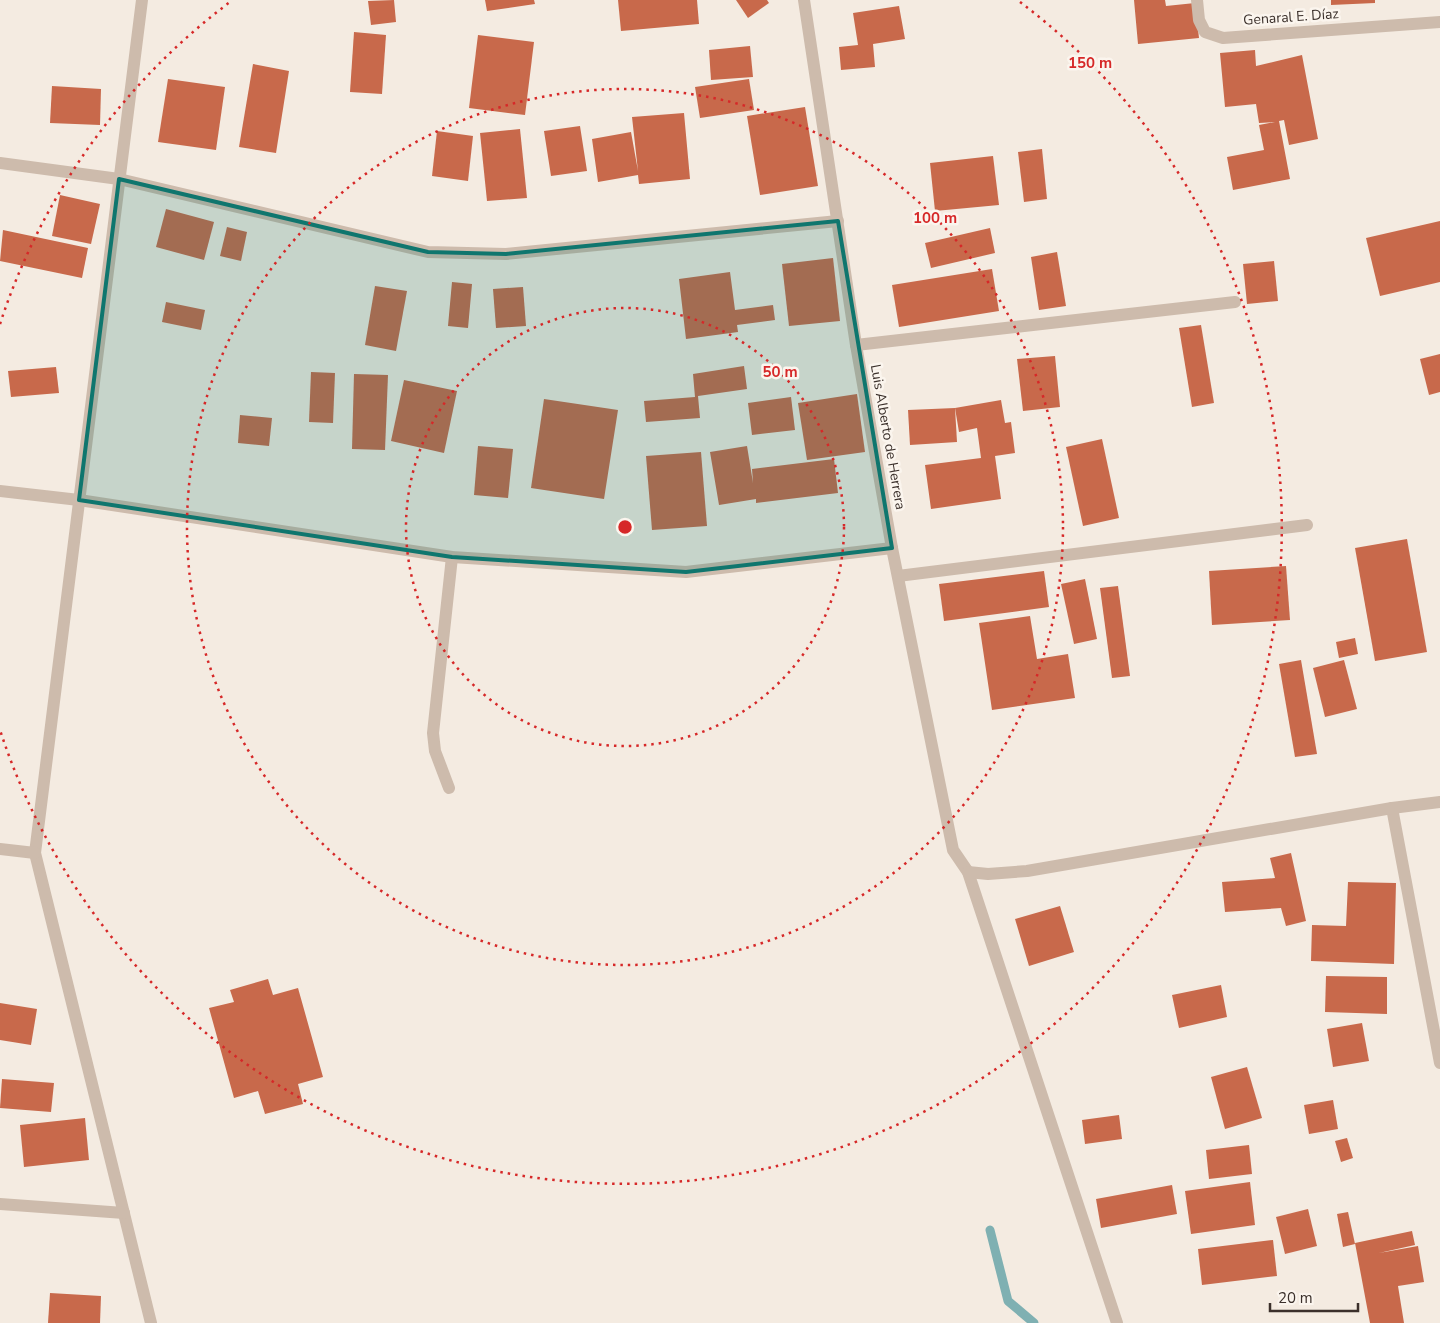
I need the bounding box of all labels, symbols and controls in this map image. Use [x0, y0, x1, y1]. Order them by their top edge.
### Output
street label: Genaral E. Díaz [1243, 4, 1340, 30]
text: 150 m [1068, 53, 1112, 73]
text: 100 m [913, 208, 957, 228]
text: 50 m [762, 362, 798, 382]
street label: Luis Alberto de Herrera [866, 363, 910, 511]
centre of rings [616, 518, 634, 536]
scale bar [1270, 1280, 1358, 1312]
text: 20 m [1278, 1288, 1313, 1308]

